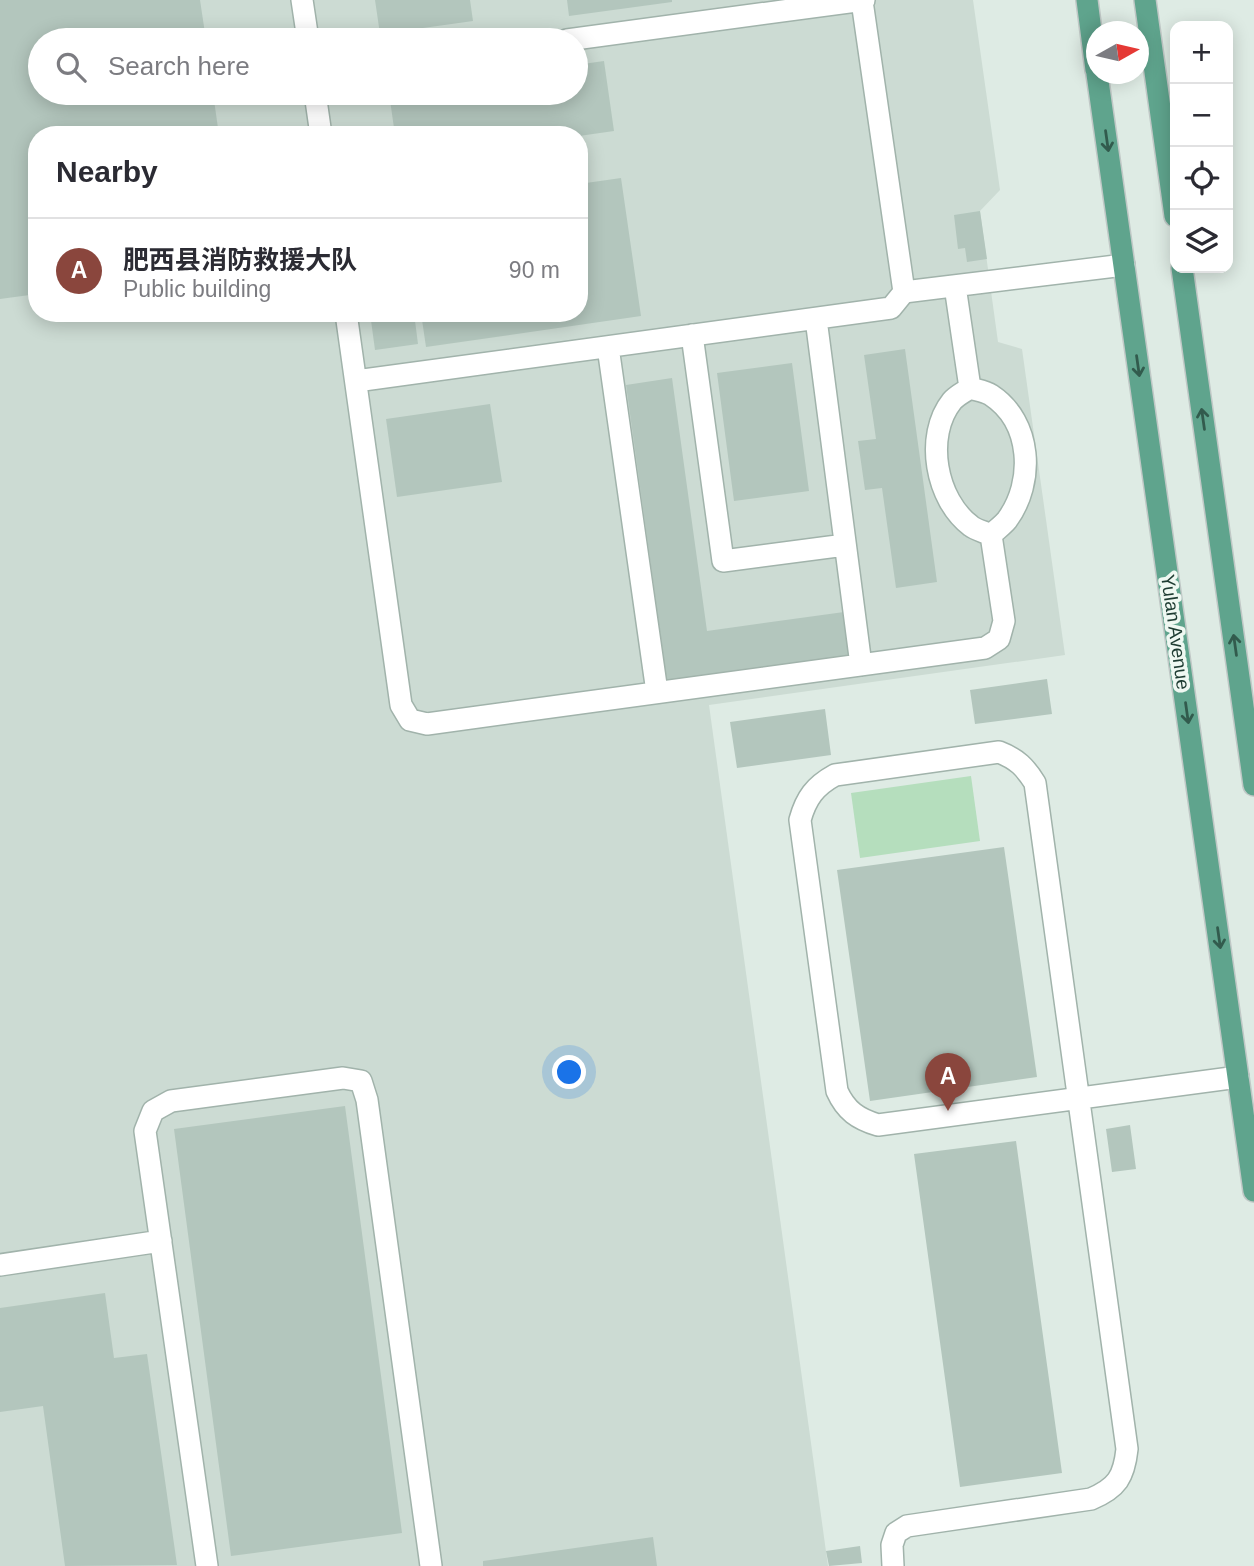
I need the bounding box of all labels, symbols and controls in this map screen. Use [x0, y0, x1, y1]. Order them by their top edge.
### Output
north arrow [1086, 21, 1149, 84]
map controls [1170, 21, 1233, 273]
button: + [1170, 21, 1233, 84]
search box [28, 28, 588, 105]
icon: search [52, 48, 90, 86]
text: Search here [108, 51, 250, 81]
button: − [1170, 84, 1233, 147]
one-way arrow [1100, 129, 1113, 152]
button: locate [1170, 147, 1233, 210]
text: Nearby [56, 155, 158, 188]
button: layers [1170, 210, 1233, 273]
text: 肥西县消防救援大队 [123, 245, 357, 275]
text: A [71, 257, 87, 283]
text: 90 m [509, 257, 560, 283]
text: Public building [123, 276, 271, 302]
one-way arrow [1132, 355, 1145, 377]
one-way arrow [1197, 409, 1210, 431]
street label: Yulan Avenue [1157, 573, 1194, 691]
one-way arrow [1228, 634, 1241, 657]
one-way arrow [1181, 701, 1194, 724]
one-way arrow [1212, 926, 1225, 949]
pin: A [925, 1053, 971, 1111]
your location [552, 1055, 586, 1089]

